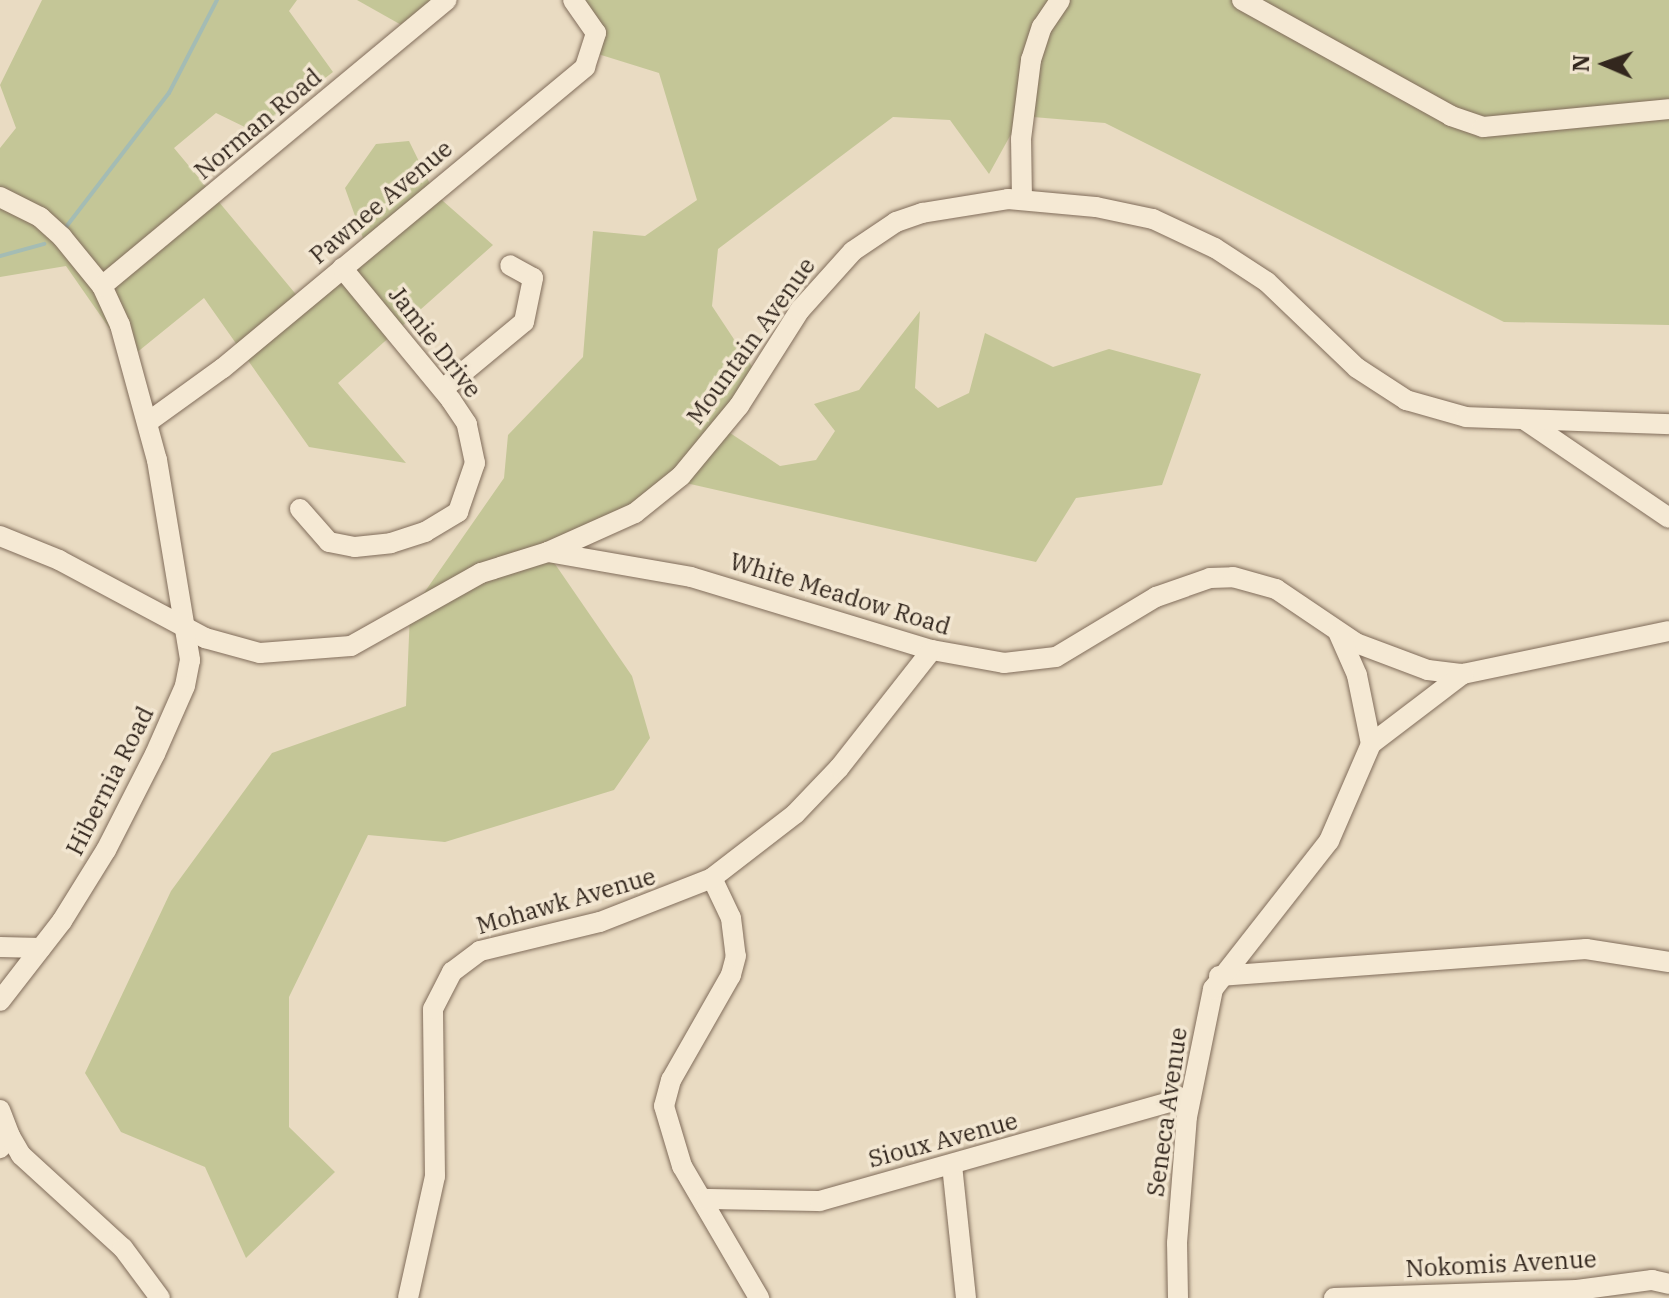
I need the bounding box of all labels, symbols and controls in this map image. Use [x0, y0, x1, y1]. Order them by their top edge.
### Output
north arrow [1565, 24, 1645, 104]
text: N [1566, 54, 1595, 72]
street label: Norman Road [189, 63, 327, 185]
street label: Pawnee Avenue [304, 134, 458, 270]
street label: Mountain Avenue [681, 252, 821, 430]
street label: Jamie Drive [383, 281, 487, 403]
street label: White Meadow Road [726, 547, 954, 641]
street label: Hibernia Road [60, 702, 160, 860]
street label: Mohawk Avenue [473, 862, 659, 940]
street label: Seneca Avenue [1141, 1026, 1193, 1198]
street label: Sioux Avenue [865, 1106, 1021, 1174]
street label: Nokomis Avenue [1405, 1245, 1597, 1283]

